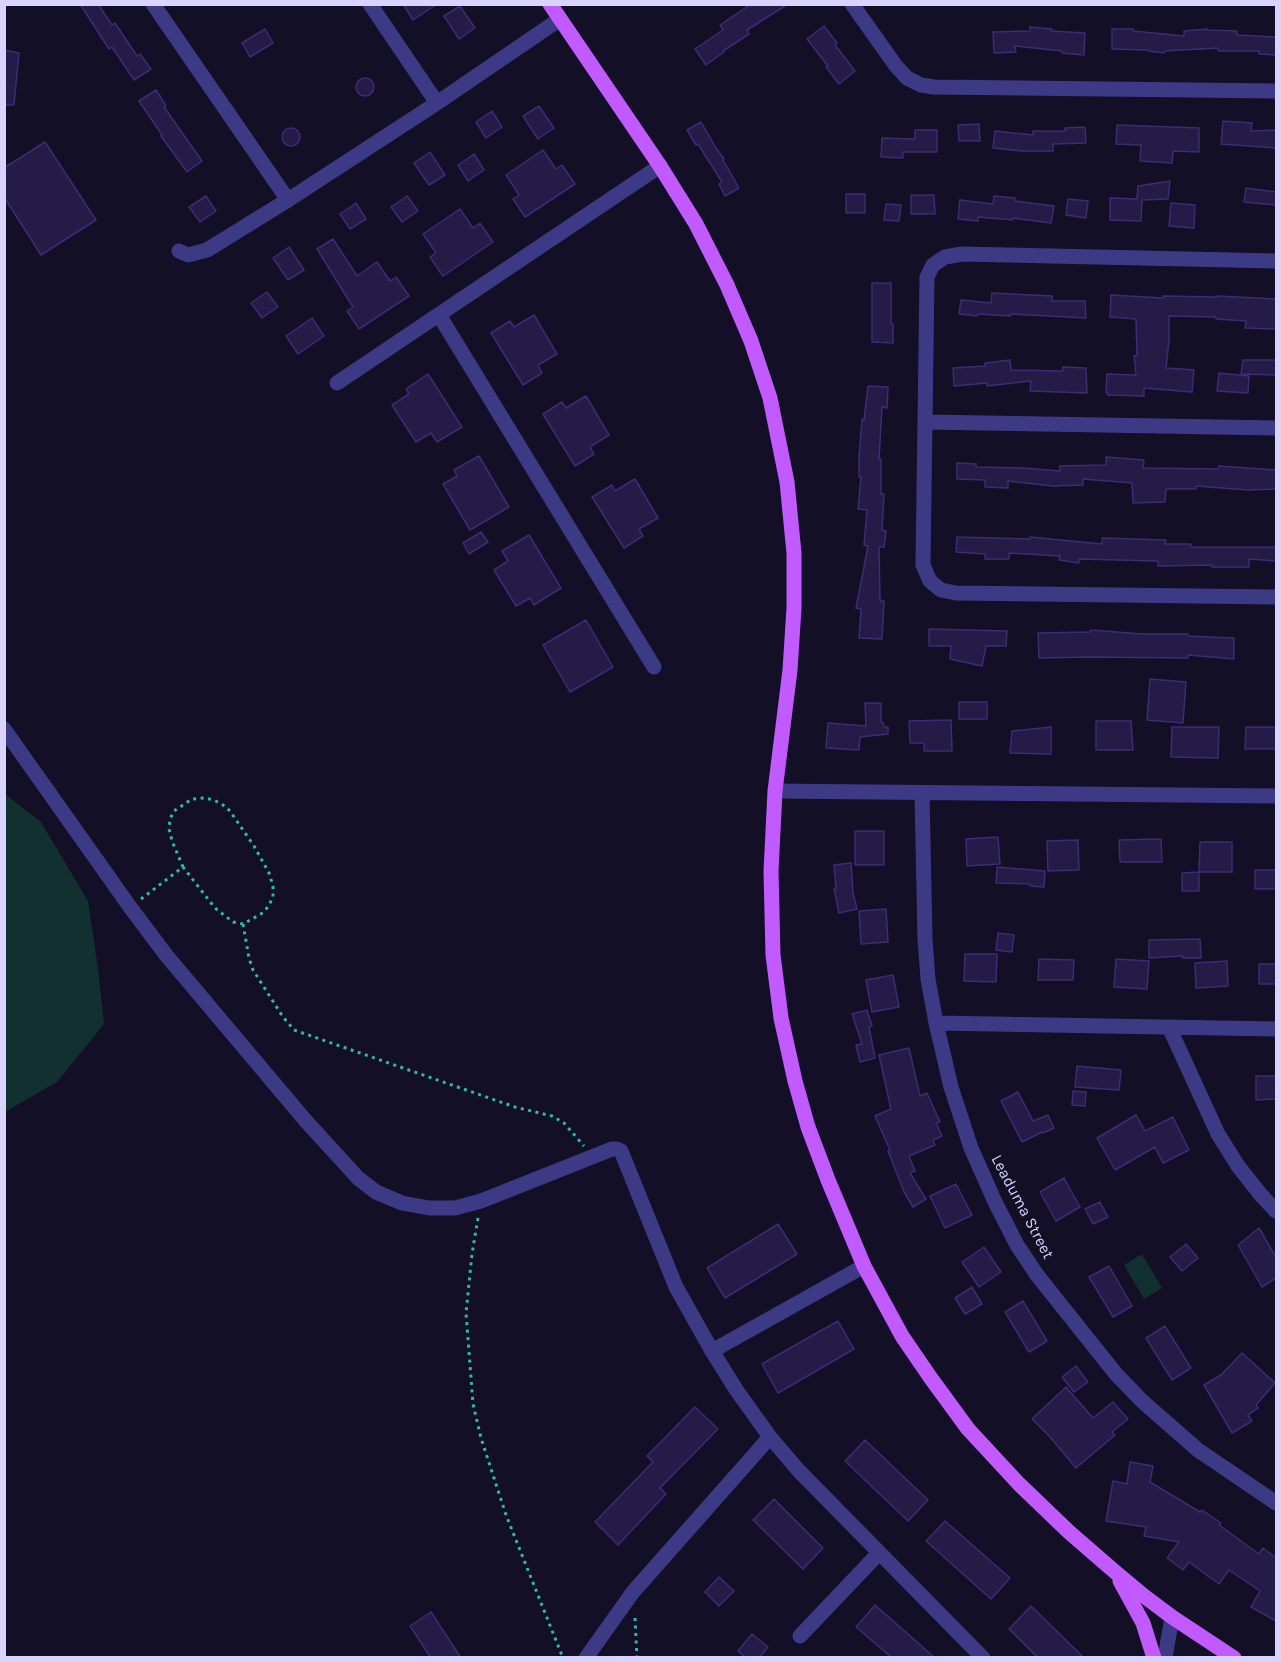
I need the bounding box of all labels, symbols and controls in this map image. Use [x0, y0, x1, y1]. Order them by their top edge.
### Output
street label: Leaduma Street [986, 1152, 1058, 1262]

